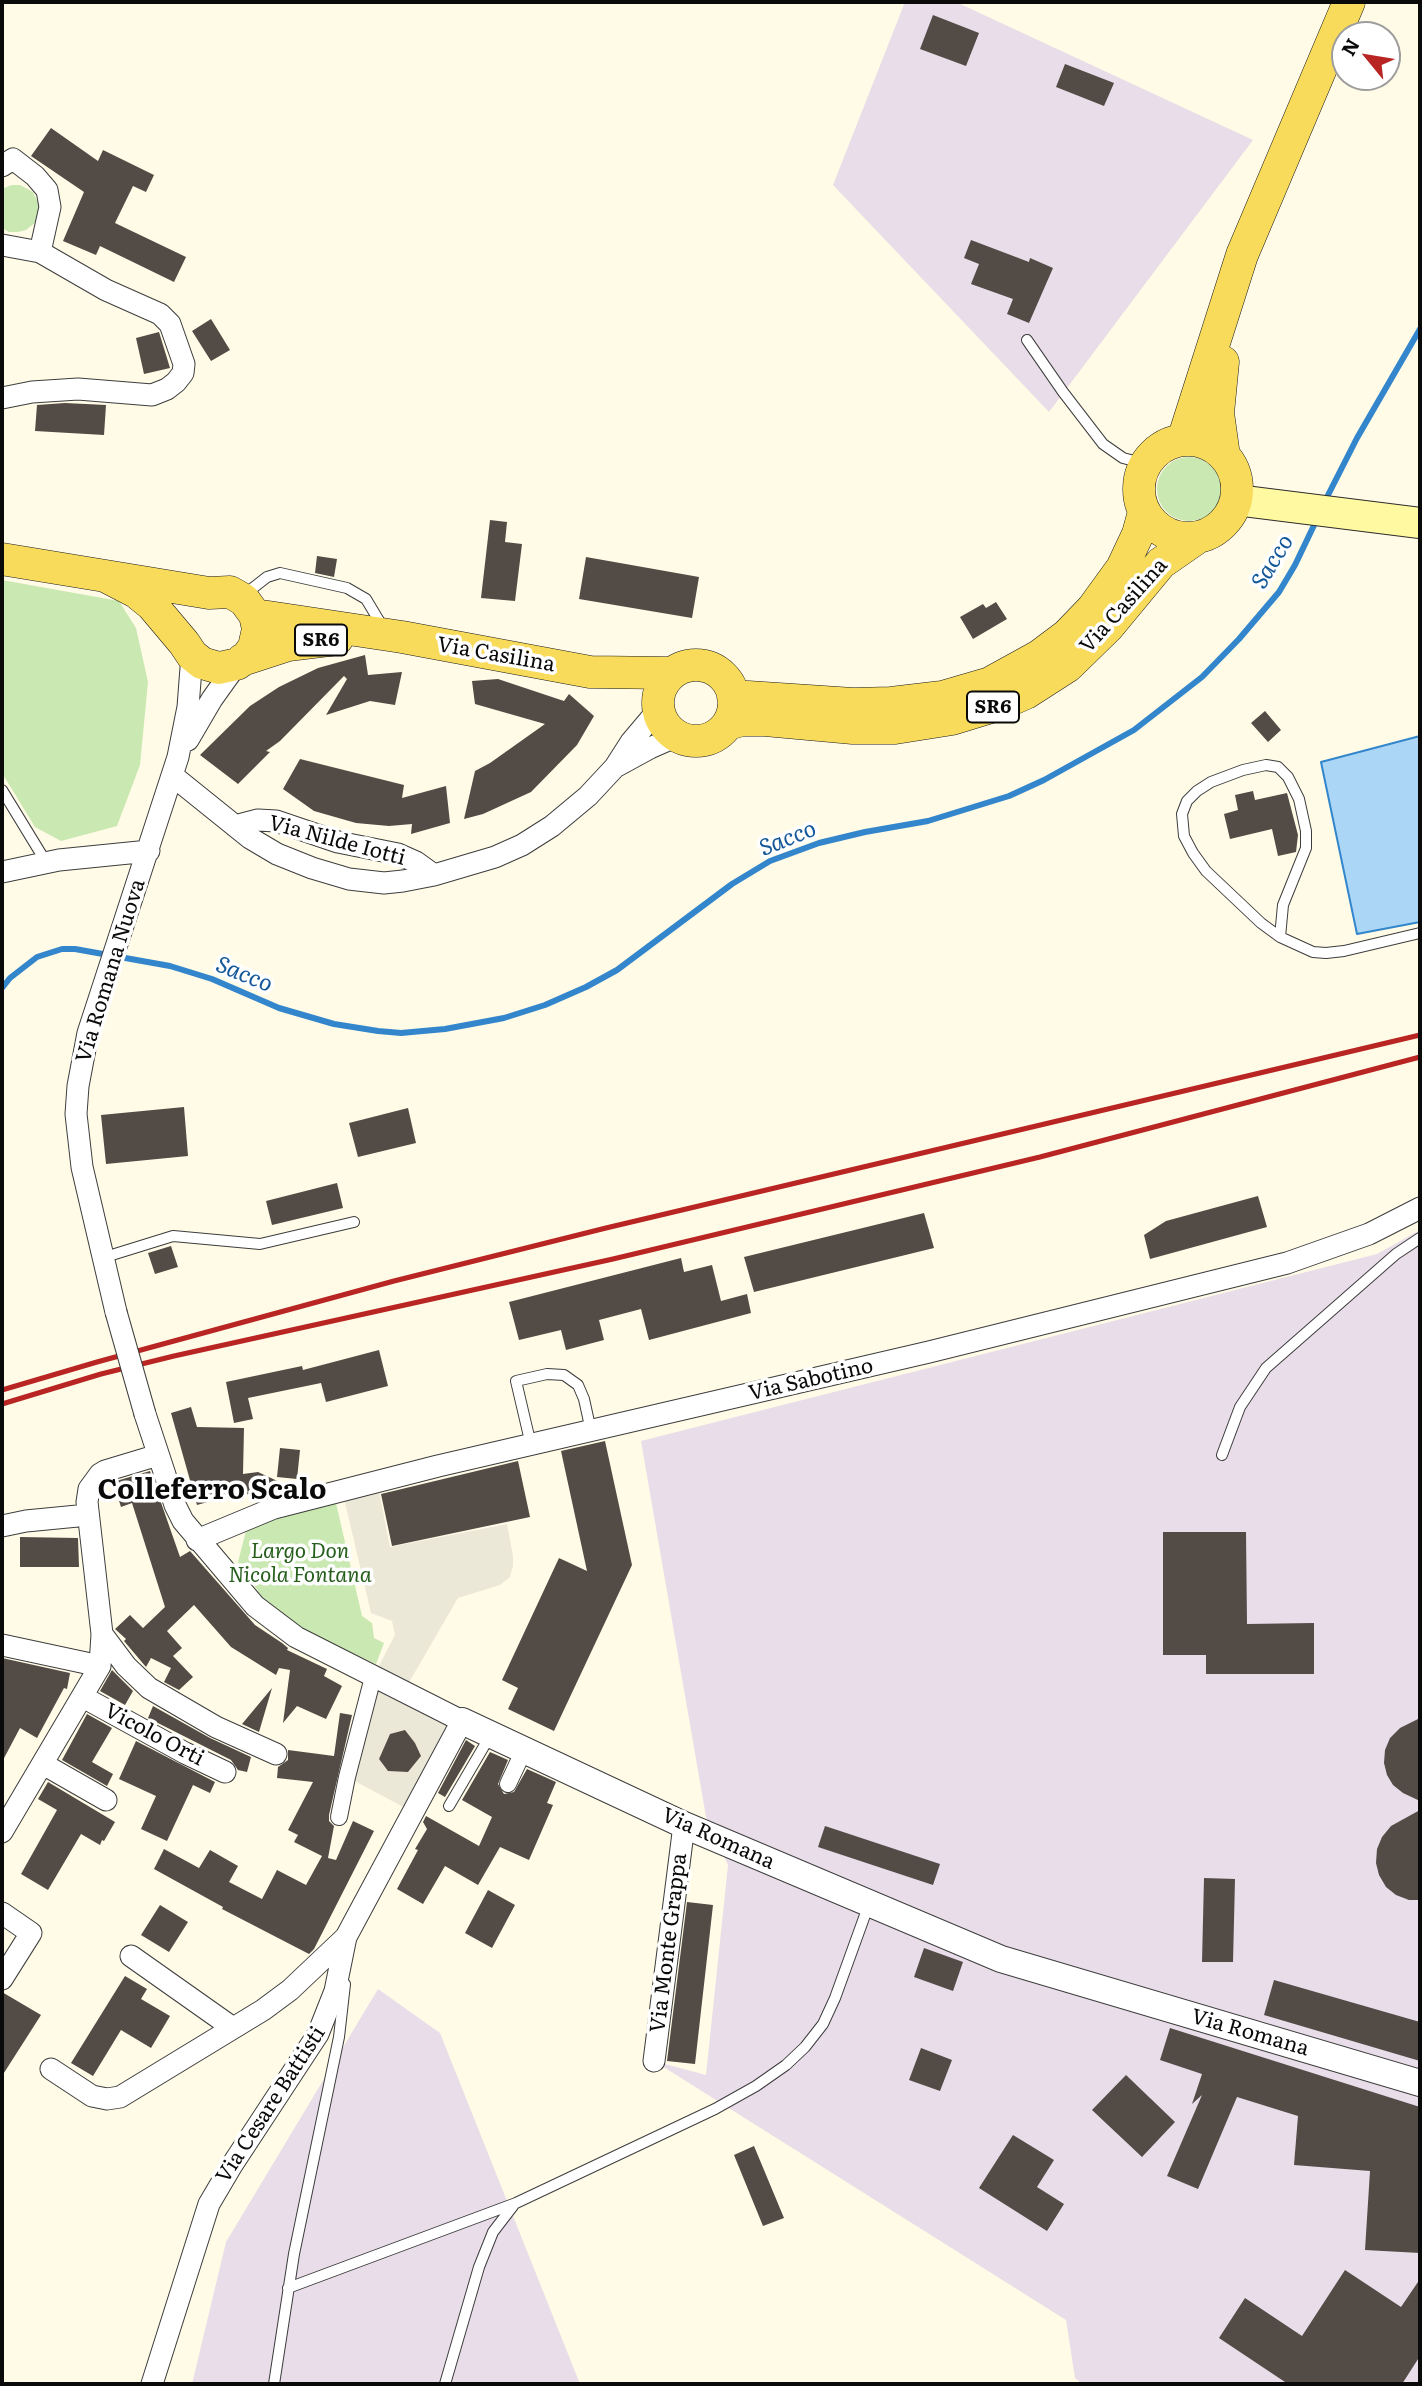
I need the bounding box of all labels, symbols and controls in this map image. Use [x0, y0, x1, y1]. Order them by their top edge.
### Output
north arrow [1331, 21, 1401, 91]
text: N [1333, 33, 1366, 60]
water label: Sacco [1246, 530, 1300, 594]
street label: Via Casilina [1075, 553, 1173, 659]
road number: SR6 [295, 624, 347, 656]
street label: Via Casilina [435, 632, 557, 678]
road number: SR6 [967, 692, 1019, 722]
street label: Via Nilde Iotti [266, 811, 408, 871]
water label: Sacco [756, 815, 820, 863]
street label: Via Romana Nuova [71, 876, 151, 1066]
water label: Sacco [212, 951, 276, 999]
street label: Via Sabotino [746, 1353, 876, 1407]
district label: Colleferro Scalo [97, 1474, 327, 1508]
park label: Largo Don Nicola Fontana [228, 1539, 372, 1589]
street label: Vicolo Orti [100, 1698, 208, 1772]
street label: Via Romana [658, 1803, 778, 1875]
street label: Via Monte Grappa [645, 1852, 693, 2034]
street label: Via Romana [1188, 2004, 1312, 2062]
street label: Via Cesare Battisti [211, 2022, 331, 2188]

